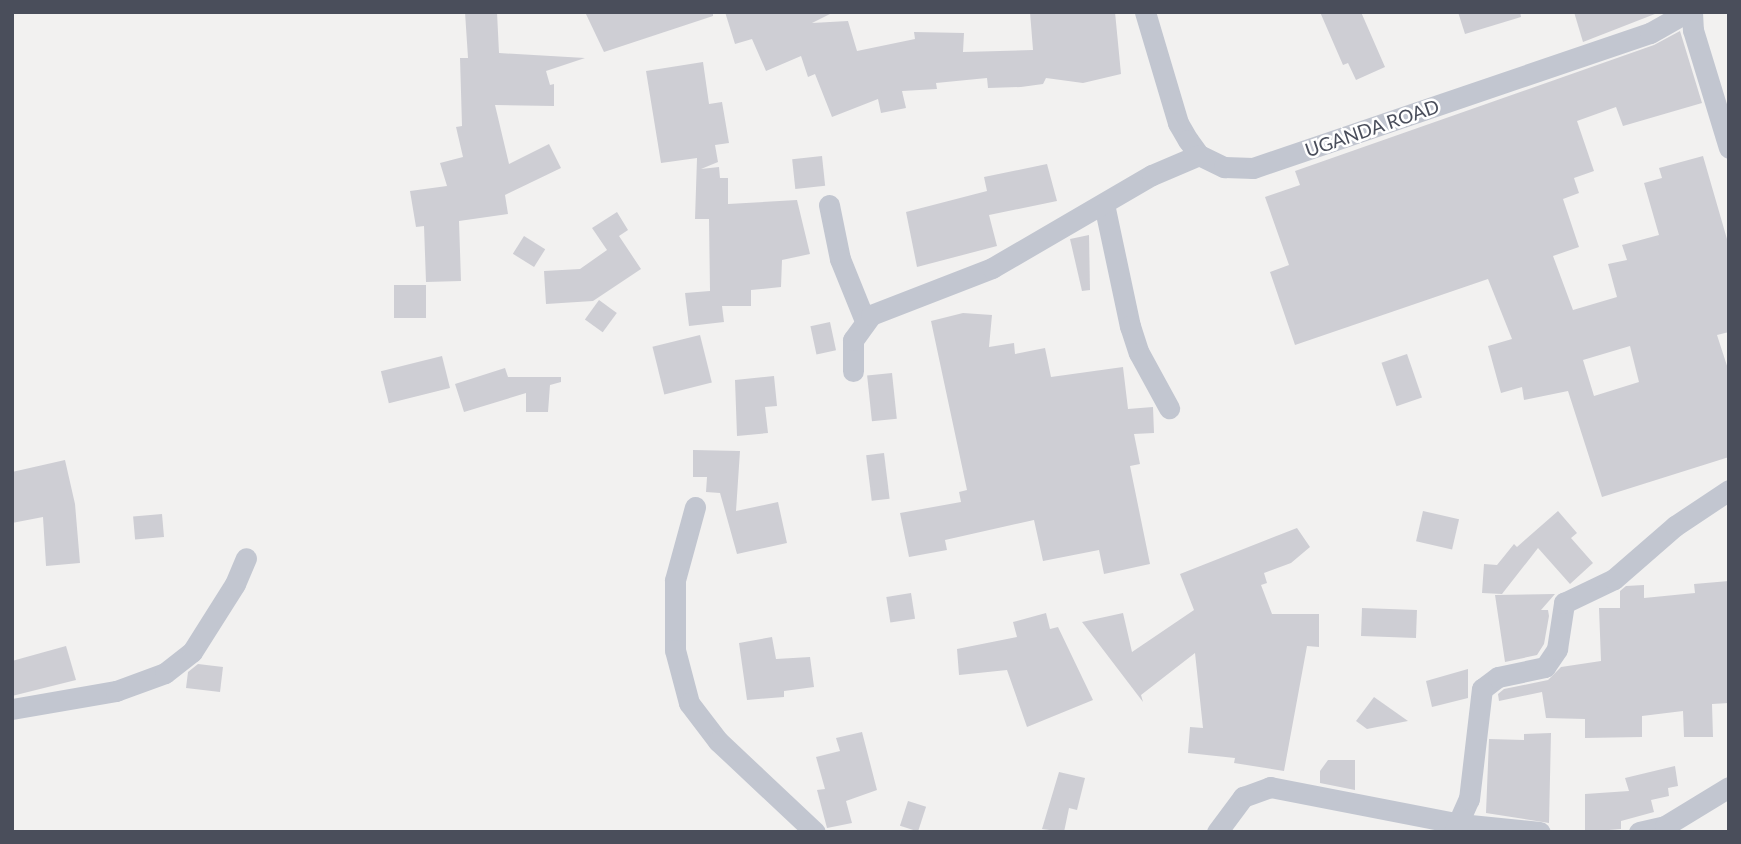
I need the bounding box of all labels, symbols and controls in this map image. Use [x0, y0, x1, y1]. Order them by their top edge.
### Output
street label: UGANDA ROAD [1302, 94, 1442, 162]

